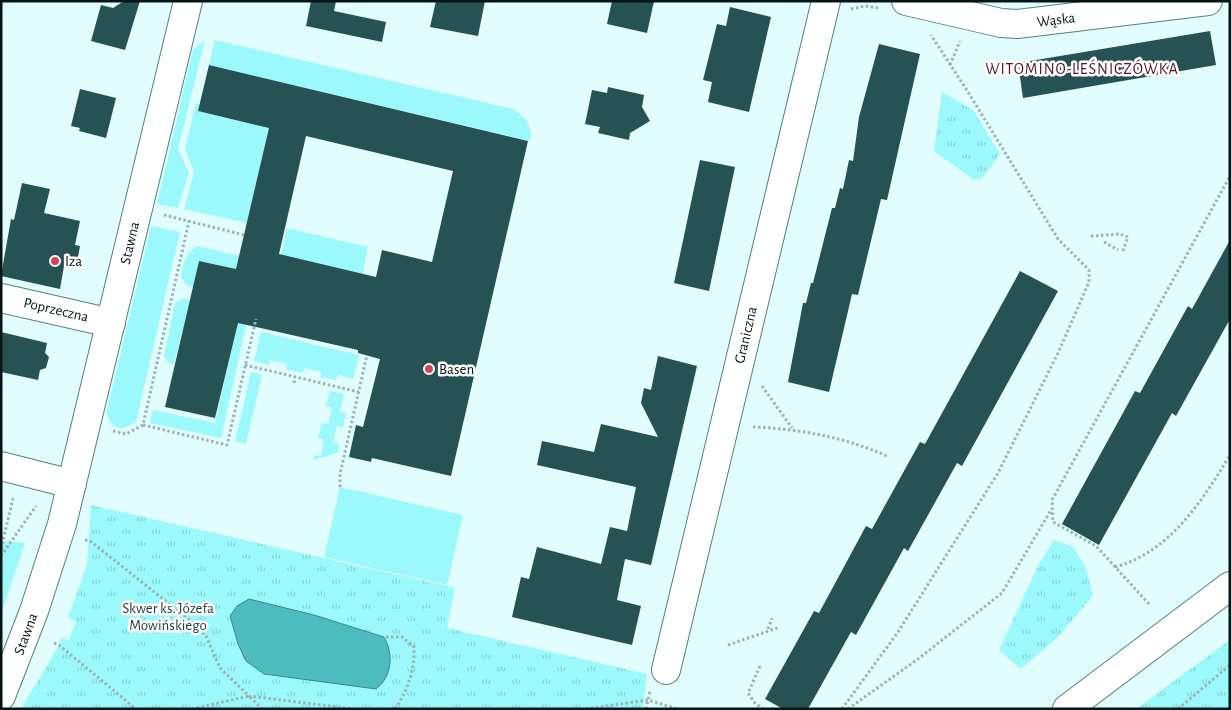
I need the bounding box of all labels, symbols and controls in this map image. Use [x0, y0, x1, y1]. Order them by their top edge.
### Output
street label: Wąska [1036, 10, 1076, 30]
district label: WITOMINO-LEŚNICZÓWKA [985, 58, 1179, 77]
street label: Stawna [118, 220, 142, 266]
place label: Iza [65, 254, 82, 269]
marker: Iza [49, 255, 61, 267]
street label: Poprzeczna [22, 295, 90, 325]
street label: Graniczna [732, 305, 760, 365]
place label: Basen [439, 362, 474, 377]
marker: Basen [423, 363, 435, 375]
park label: Skwer ks. Józefa Mowińskiego [122, 601, 214, 633]
street label: Stawna [12, 611, 40, 657]

